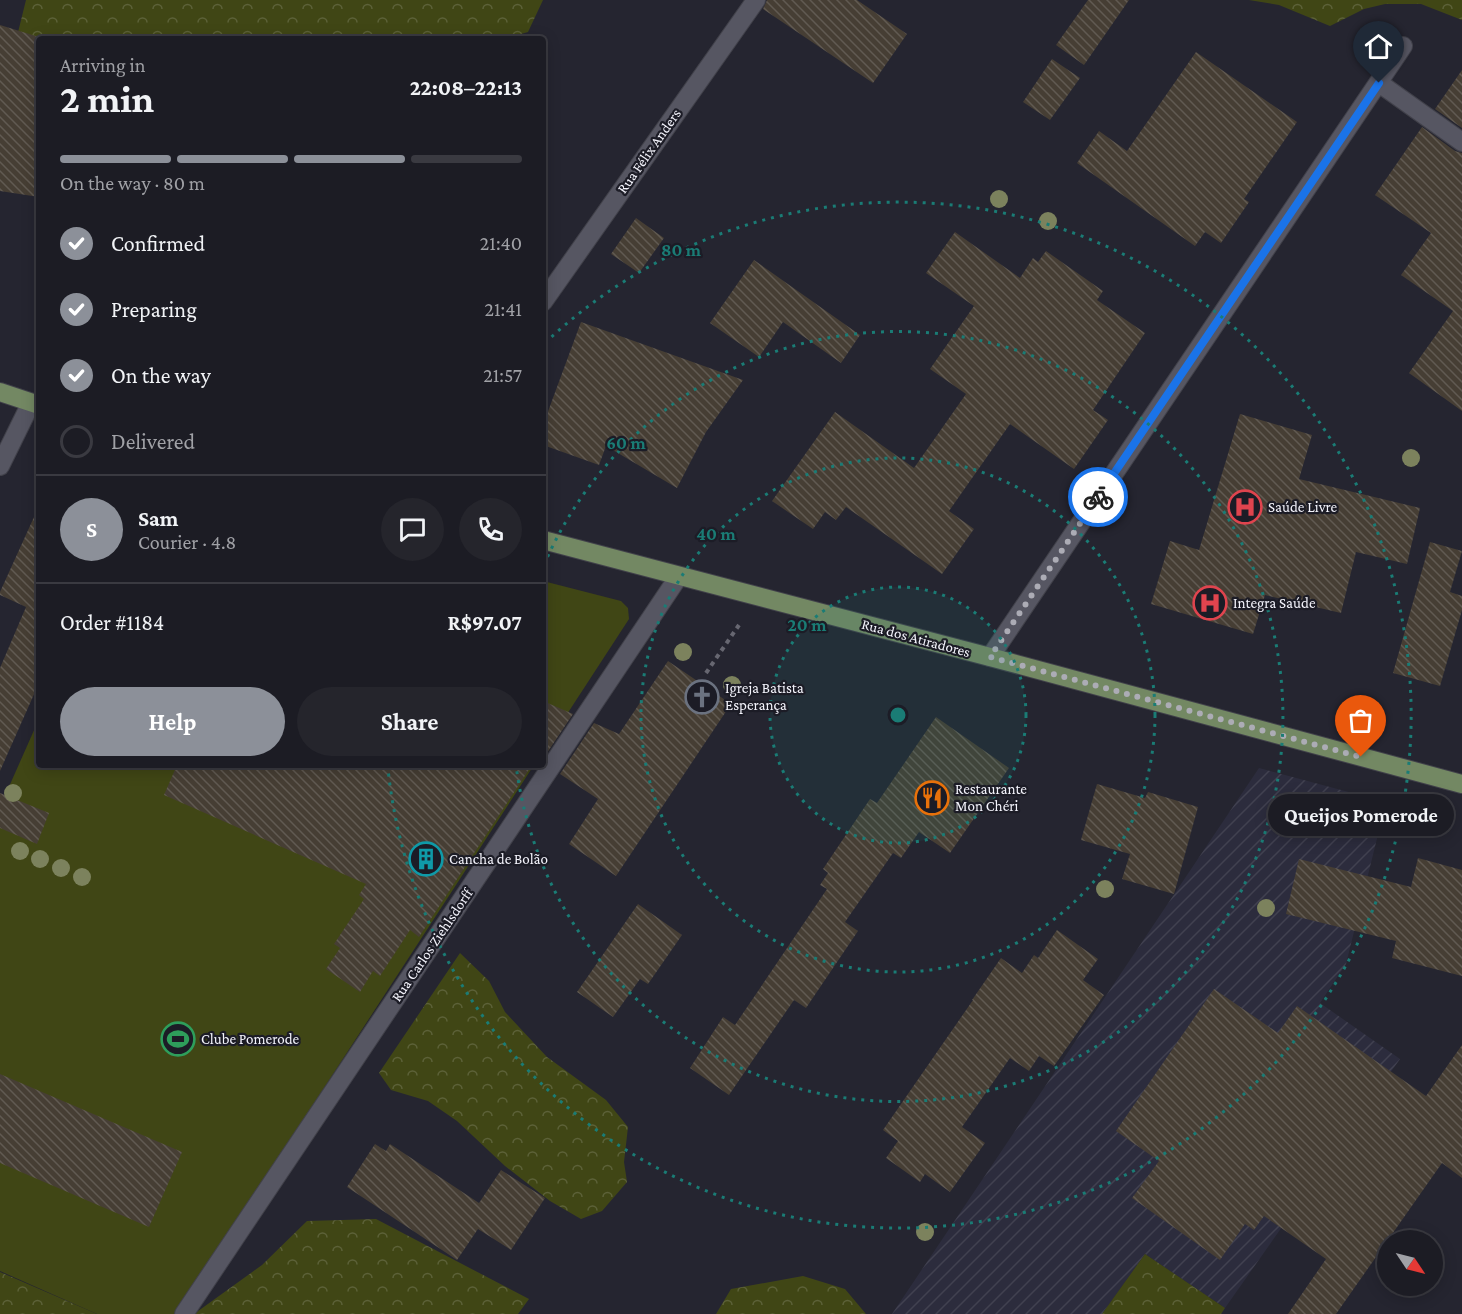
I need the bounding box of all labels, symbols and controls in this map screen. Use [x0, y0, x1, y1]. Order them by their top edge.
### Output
pin [1353, 21, 1404, 83]
icon: home [1362, 30, 1395, 63]
text: Arriving in [60, 54, 145, 76]
text: 22:08–22:13 [410, 75, 522, 100]
text: 2 min [60, 77, 154, 120]
street label: Rua Félix Anders [614, 106, 684, 196]
text: On the way · 80 m [60, 172, 205, 194]
icon: check [60, 227, 93, 260]
text: Confirmed [111, 231, 205, 256]
text: 21:40 [480, 232, 522, 254]
text: 80 m [661, 240, 702, 260]
icon: check [60, 293, 93, 326]
text: Preparing [111, 297, 197, 322]
text: 21:41 [484, 298, 522, 320]
icon: check [60, 359, 93, 392]
text: On the way [111, 363, 211, 388]
text: 21:57 [483, 364, 522, 386]
text: Delivered [111, 429, 195, 454]
text: 60 m [606, 433, 646, 453]
courier [1068, 467, 1128, 527]
icon: bike [1082, 481, 1115, 514]
hospital icon: Saúde Livre [1227, 489, 1263, 525]
button: chat [381, 498, 444, 561]
button: phone [459, 498, 522, 561]
place label: Saúde Livre [1268, 499, 1338, 515]
text: Sam [138, 506, 178, 531]
text: S [86, 517, 97, 542]
text: 40 m [696, 524, 736, 544]
text: Courier · 4.8 [138, 531, 236, 553]
hospital icon: Integra Saúde [1192, 585, 1228, 621]
place label: Integra Saúde [1233, 595, 1316, 612]
text: Order #1184 [60, 610, 164, 635]
text: R$97.07 [448, 610, 522, 635]
text: 20 m [788, 615, 827, 635]
street label: Rua dos Atiradores [860, 616, 972, 660]
church icon: Igreja Batista Esperança [684, 679, 720, 715]
place label: Igreja Batista Esperança [725, 680, 804, 714]
button: Help [60, 687, 285, 756]
button: Share [297, 687, 522, 756]
pin [1335, 695, 1386, 757]
icon: bag [1344, 704, 1377, 737]
centre of rings [888, 705, 908, 725]
restaurant icon: Restaurante Mon Chéri [914, 780, 950, 816]
place label: Restaurante Mon Chéri [955, 781, 1027, 814]
callout: Queijos Pomerode [1268, 793, 1454, 835]
text: Queijos Pomerode [1284, 804, 1438, 826]
building icon: Cancha de Bolão [408, 841, 444, 877]
place label: Cancha de Bolão [449, 851, 548, 867]
street label: Rua Carlos Ziehlsdorff [388, 884, 477, 1004]
sports icon: Clube Pomerode [160, 1021, 196, 1057]
place label: Clube Pomerode [201, 1031, 300, 1047]
north arrow [1377, 1230, 1443, 1296]
map controls [1377, 1230, 1443, 1296]

